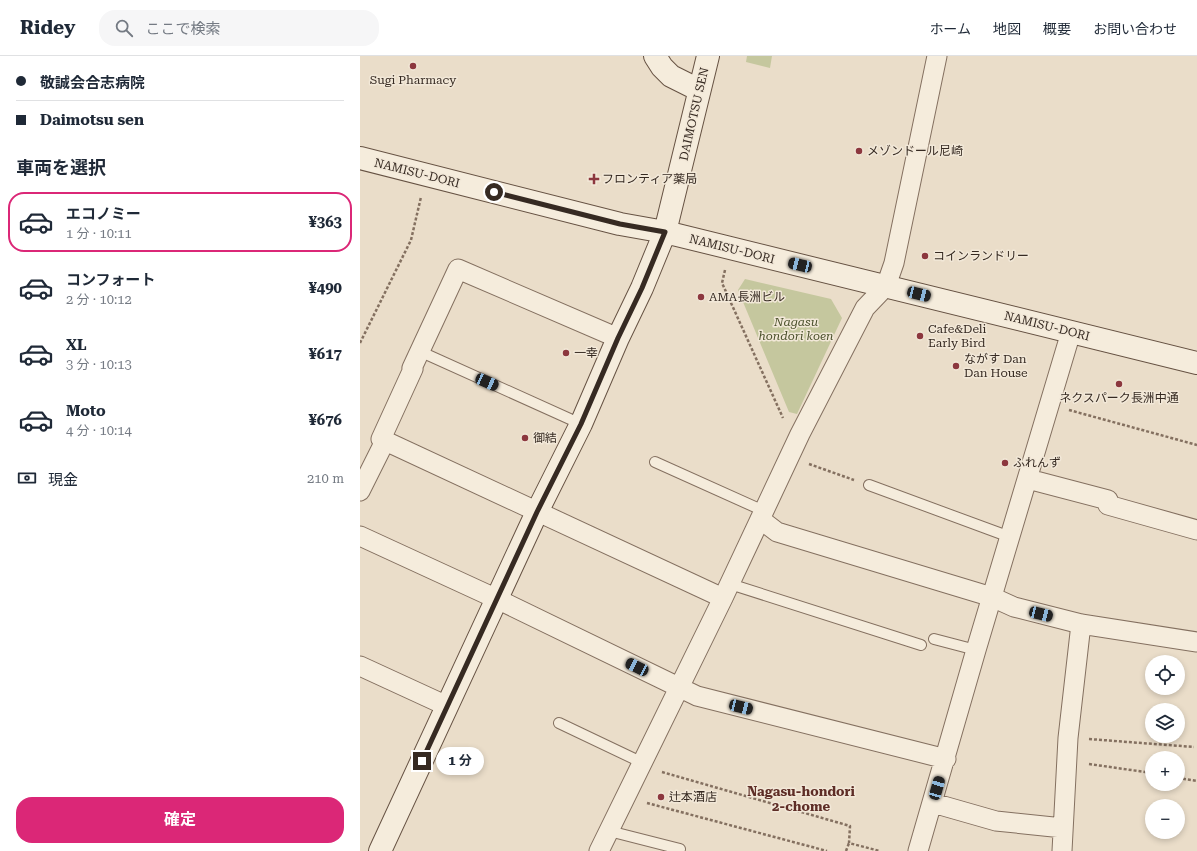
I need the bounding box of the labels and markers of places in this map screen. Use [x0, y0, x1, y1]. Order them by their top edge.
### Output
marker: Sugi Pharmacy [408, 61, 418, 71]
place label: Sugi Pharmacy [370, 73, 457, 87]
place label: メゾンドール尼崎 [867, 144, 963, 158]
marker: メゾンドール尼崎 [854, 146, 864, 156]
place label: フロンティア薬局 [602, 172, 697, 186]
marker: フロンティア薬局 [589, 174, 599, 184]
place label: コインランドリー [933, 249, 1029, 263]
marker: コインランドリー [920, 251, 930, 261]
place label: AMA長洲ビル [709, 290, 785, 304]
marker: AMA長洲ビル [696, 292, 706, 302]
place label: Cafe&Deli Early Bird [928, 322, 987, 350]
marker: Cafe&Deli Early Bird [915, 331, 925, 341]
place label: 一幸 [574, 346, 598, 360]
marker: 一幸 [561, 348, 571, 358]
place label: ながす Dan Dan House [964, 352, 1028, 380]
marker: ながす Dan Dan House [951, 361, 961, 371]
marker: ネクスパーク長洲中通 [1114, 379, 1124, 389]
place label: ネクスパーク長洲中通 [1059, 391, 1179, 405]
place label: 御結 [533, 431, 557, 445]
marker: 御結 [520, 433, 530, 443]
place label: ふれんず [1013, 456, 1061, 470]
marker: ふれんず [1000, 458, 1010, 468]
place label: 辻本酒店 [669, 790, 717, 804]
marker: 辻本酒店 [656, 792, 666, 802]

